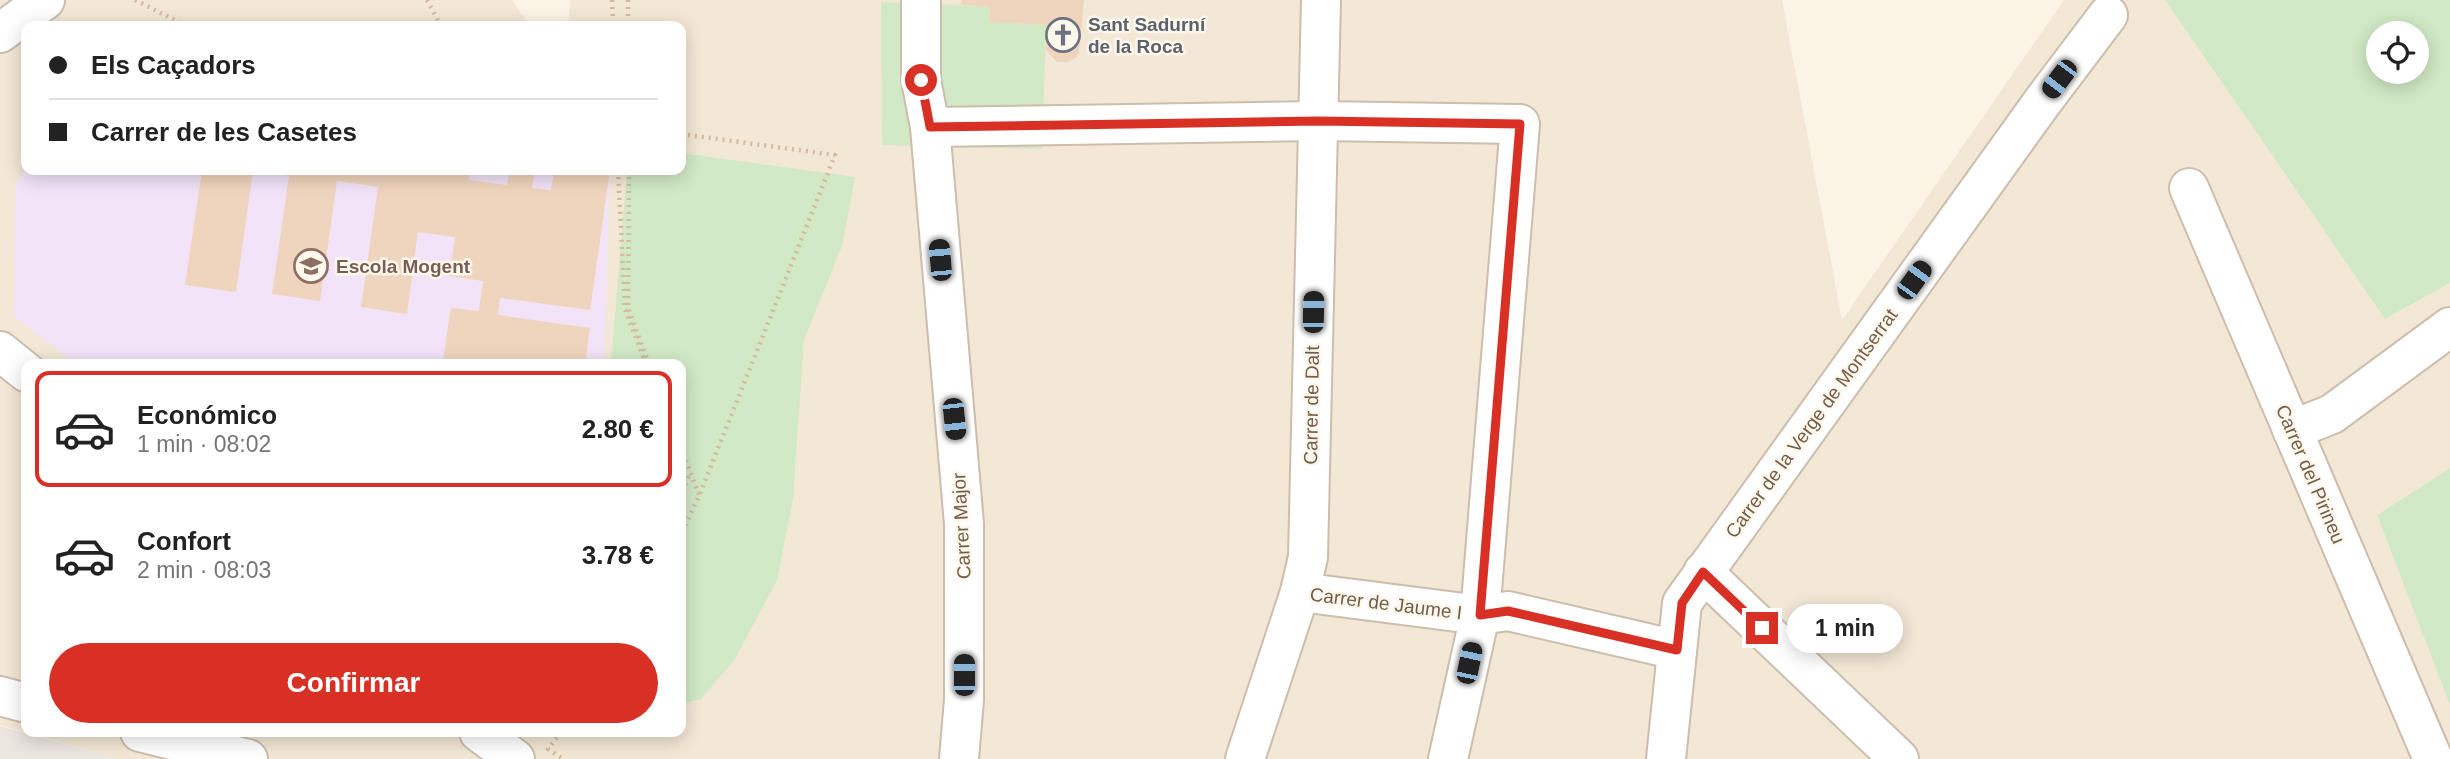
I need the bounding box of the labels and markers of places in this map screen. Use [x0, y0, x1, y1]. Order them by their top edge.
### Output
place label: Sant Sadurní de la Roca [1088, 14, 1206, 57]
church icon: Sant Sadurní de la Roca [1044, 16, 1082, 54]
school or university icon: Escola Mogent [292, 247, 330, 285]
place label: Escola Mogent [336, 256, 471, 277]

